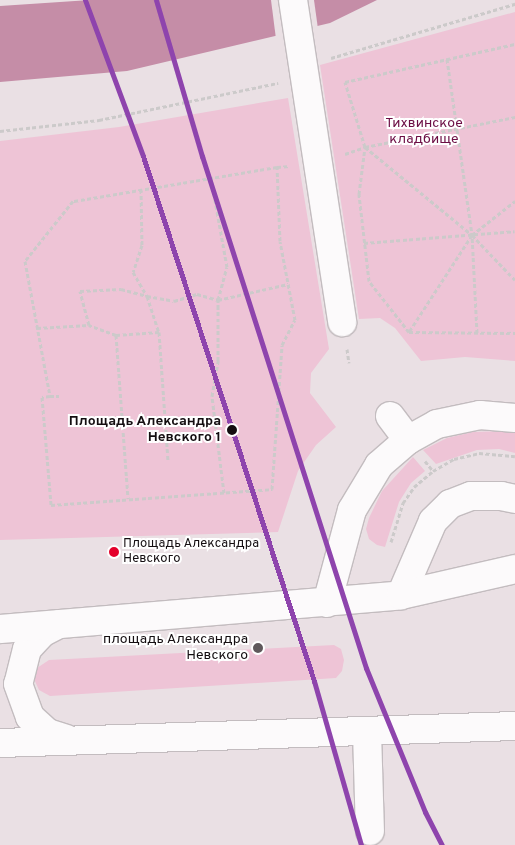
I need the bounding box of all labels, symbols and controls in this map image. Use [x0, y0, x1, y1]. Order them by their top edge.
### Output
park label: Тихвинское кладбище [385, 116, 463, 148]
place label: Площадь Александра Невского 1 [68, 414, 221, 447]
marker: Площадь Александра Невского 1 [225, 423, 239, 437]
place label: Площадь Александра Невского [123, 537, 260, 568]
marker: Площадь Александра Невского [109, 547, 119, 557]
place label: площадь Александра Невского [102, 632, 248, 664]
marker: площадь Александра Невского [252, 642, 264, 654]

